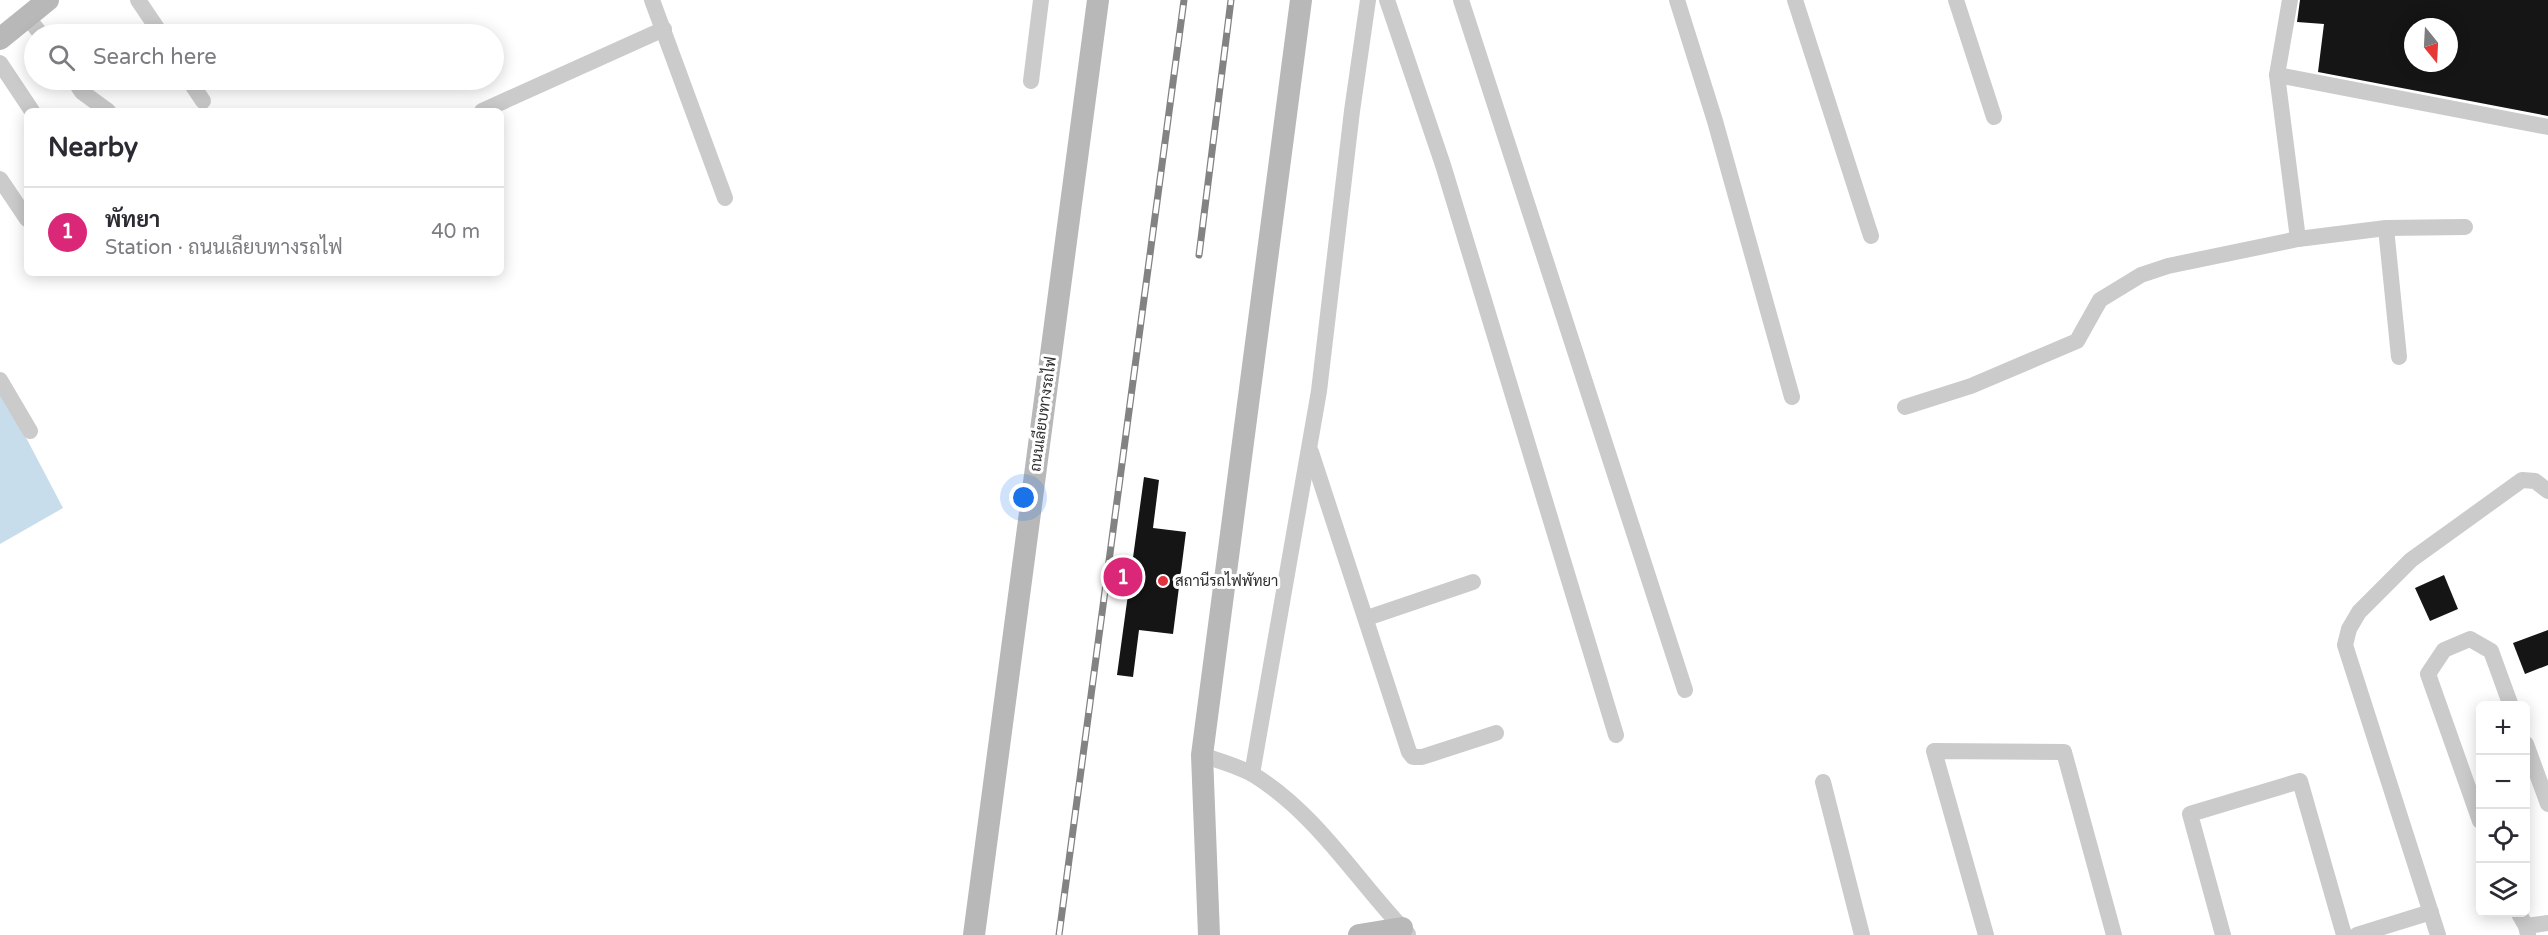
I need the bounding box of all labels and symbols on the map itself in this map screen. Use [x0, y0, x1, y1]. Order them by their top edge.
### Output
north arrow [2404, 18, 2458, 72]
street label: ถนนเลียบทางรถไฟ [1025, 355, 1060, 473]
your location [1009, 483, 1038, 512]
pin: 1 [1104, 554, 1142, 600]
place label: สถานีรถไฟพัทยา [1175, 571, 1278, 590]
marker: สถานีรถไฟพัทยา [1156, 574, 1170, 588]

